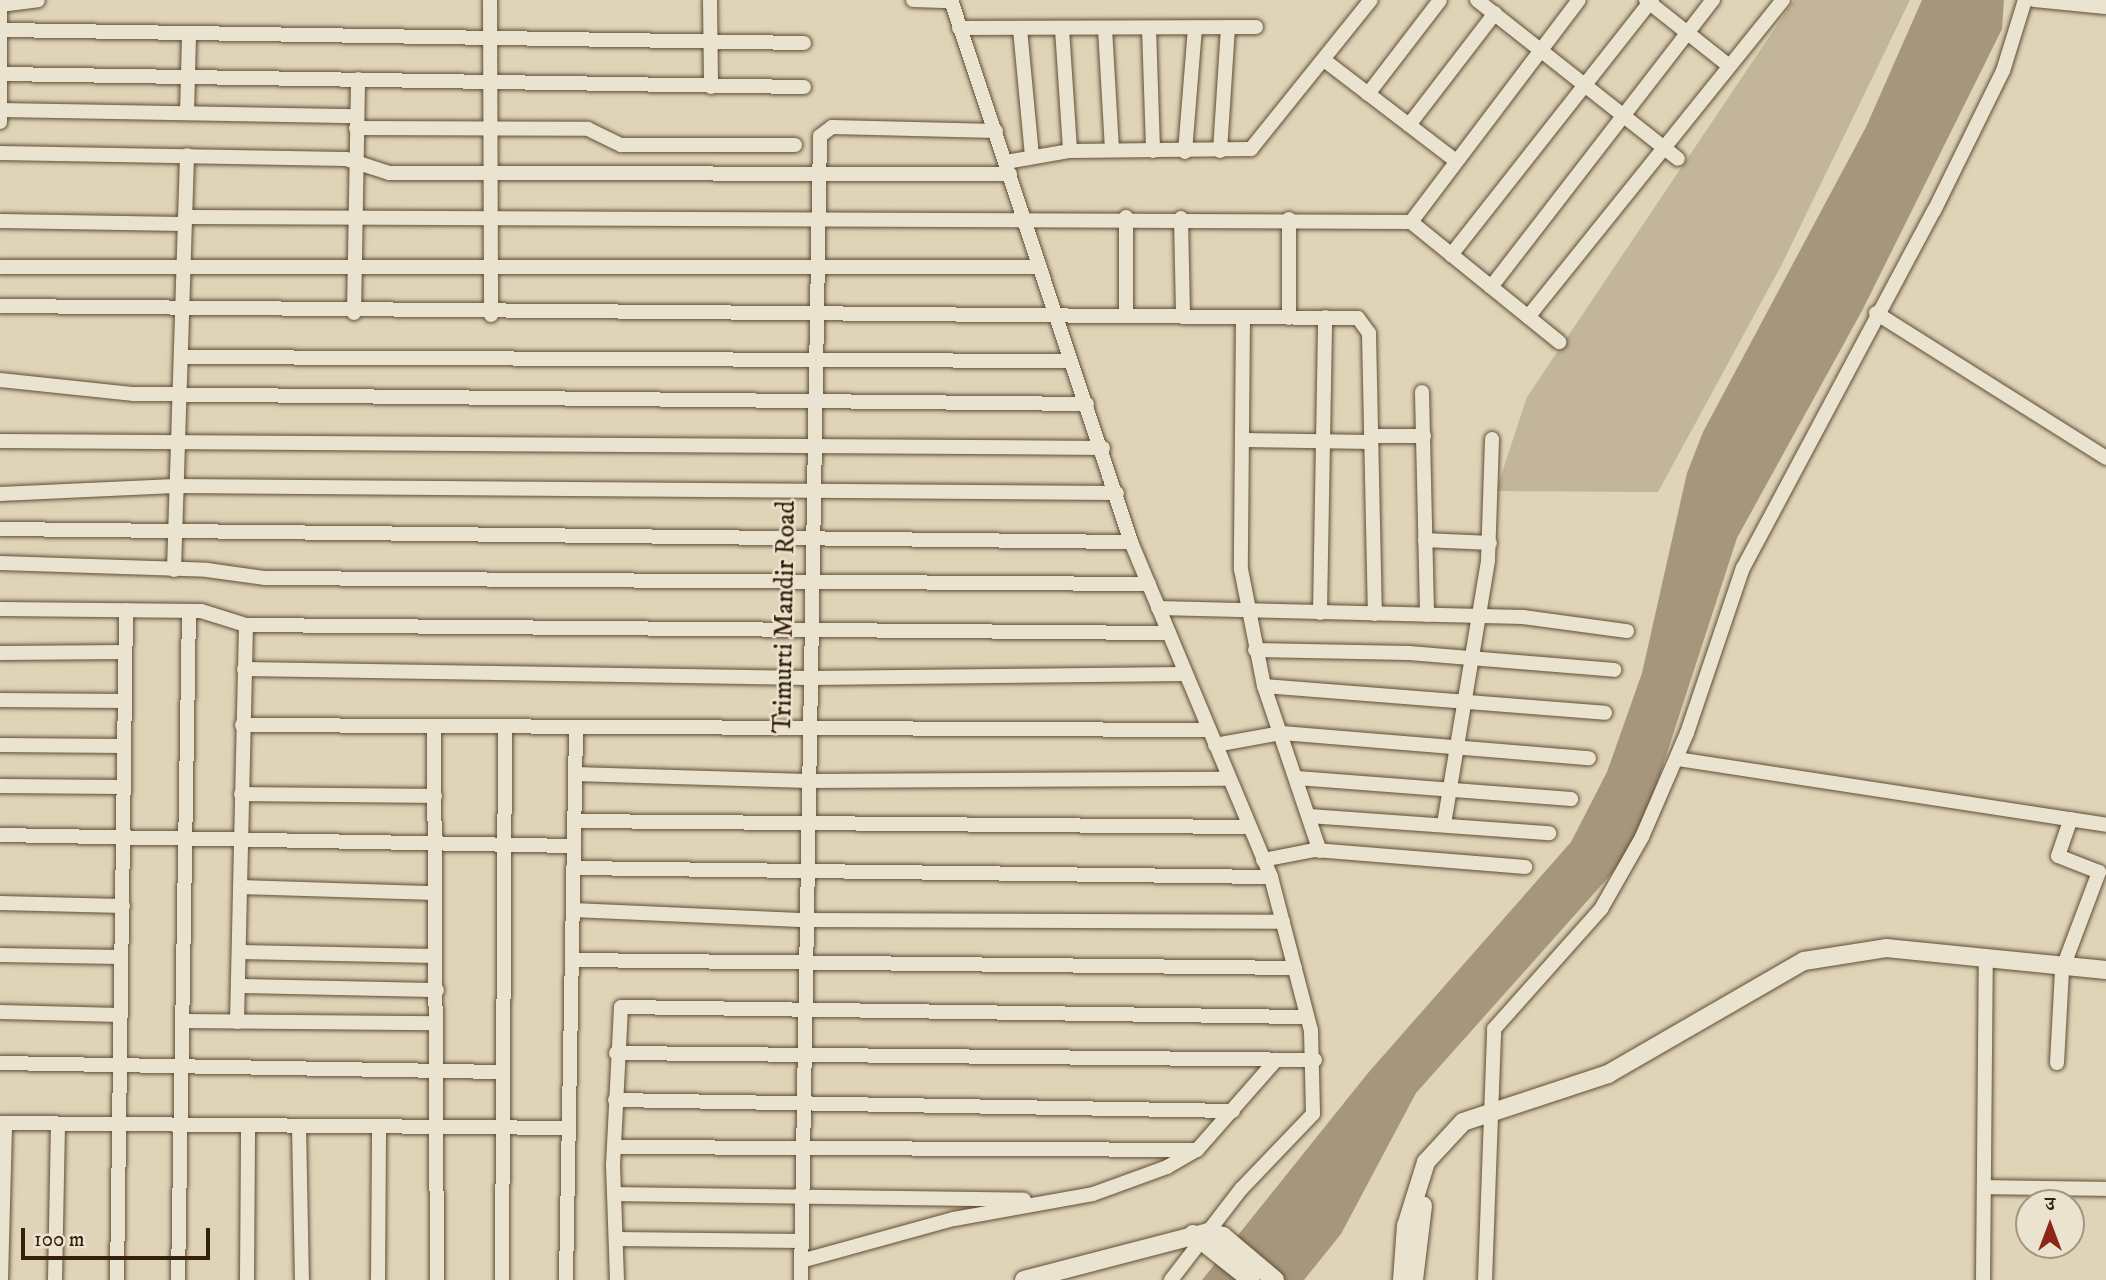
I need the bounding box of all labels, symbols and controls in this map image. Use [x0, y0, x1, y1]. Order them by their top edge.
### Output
street label: Trimurti Mandir Road [767, 500, 803, 734]
north arrow [2015, 1189, 2085, 1259]
text: उ [2045, 1193, 2055, 1216]
scale bar [24, 1214, 214, 1258]
text: 100 m [34, 1227, 85, 1253]

